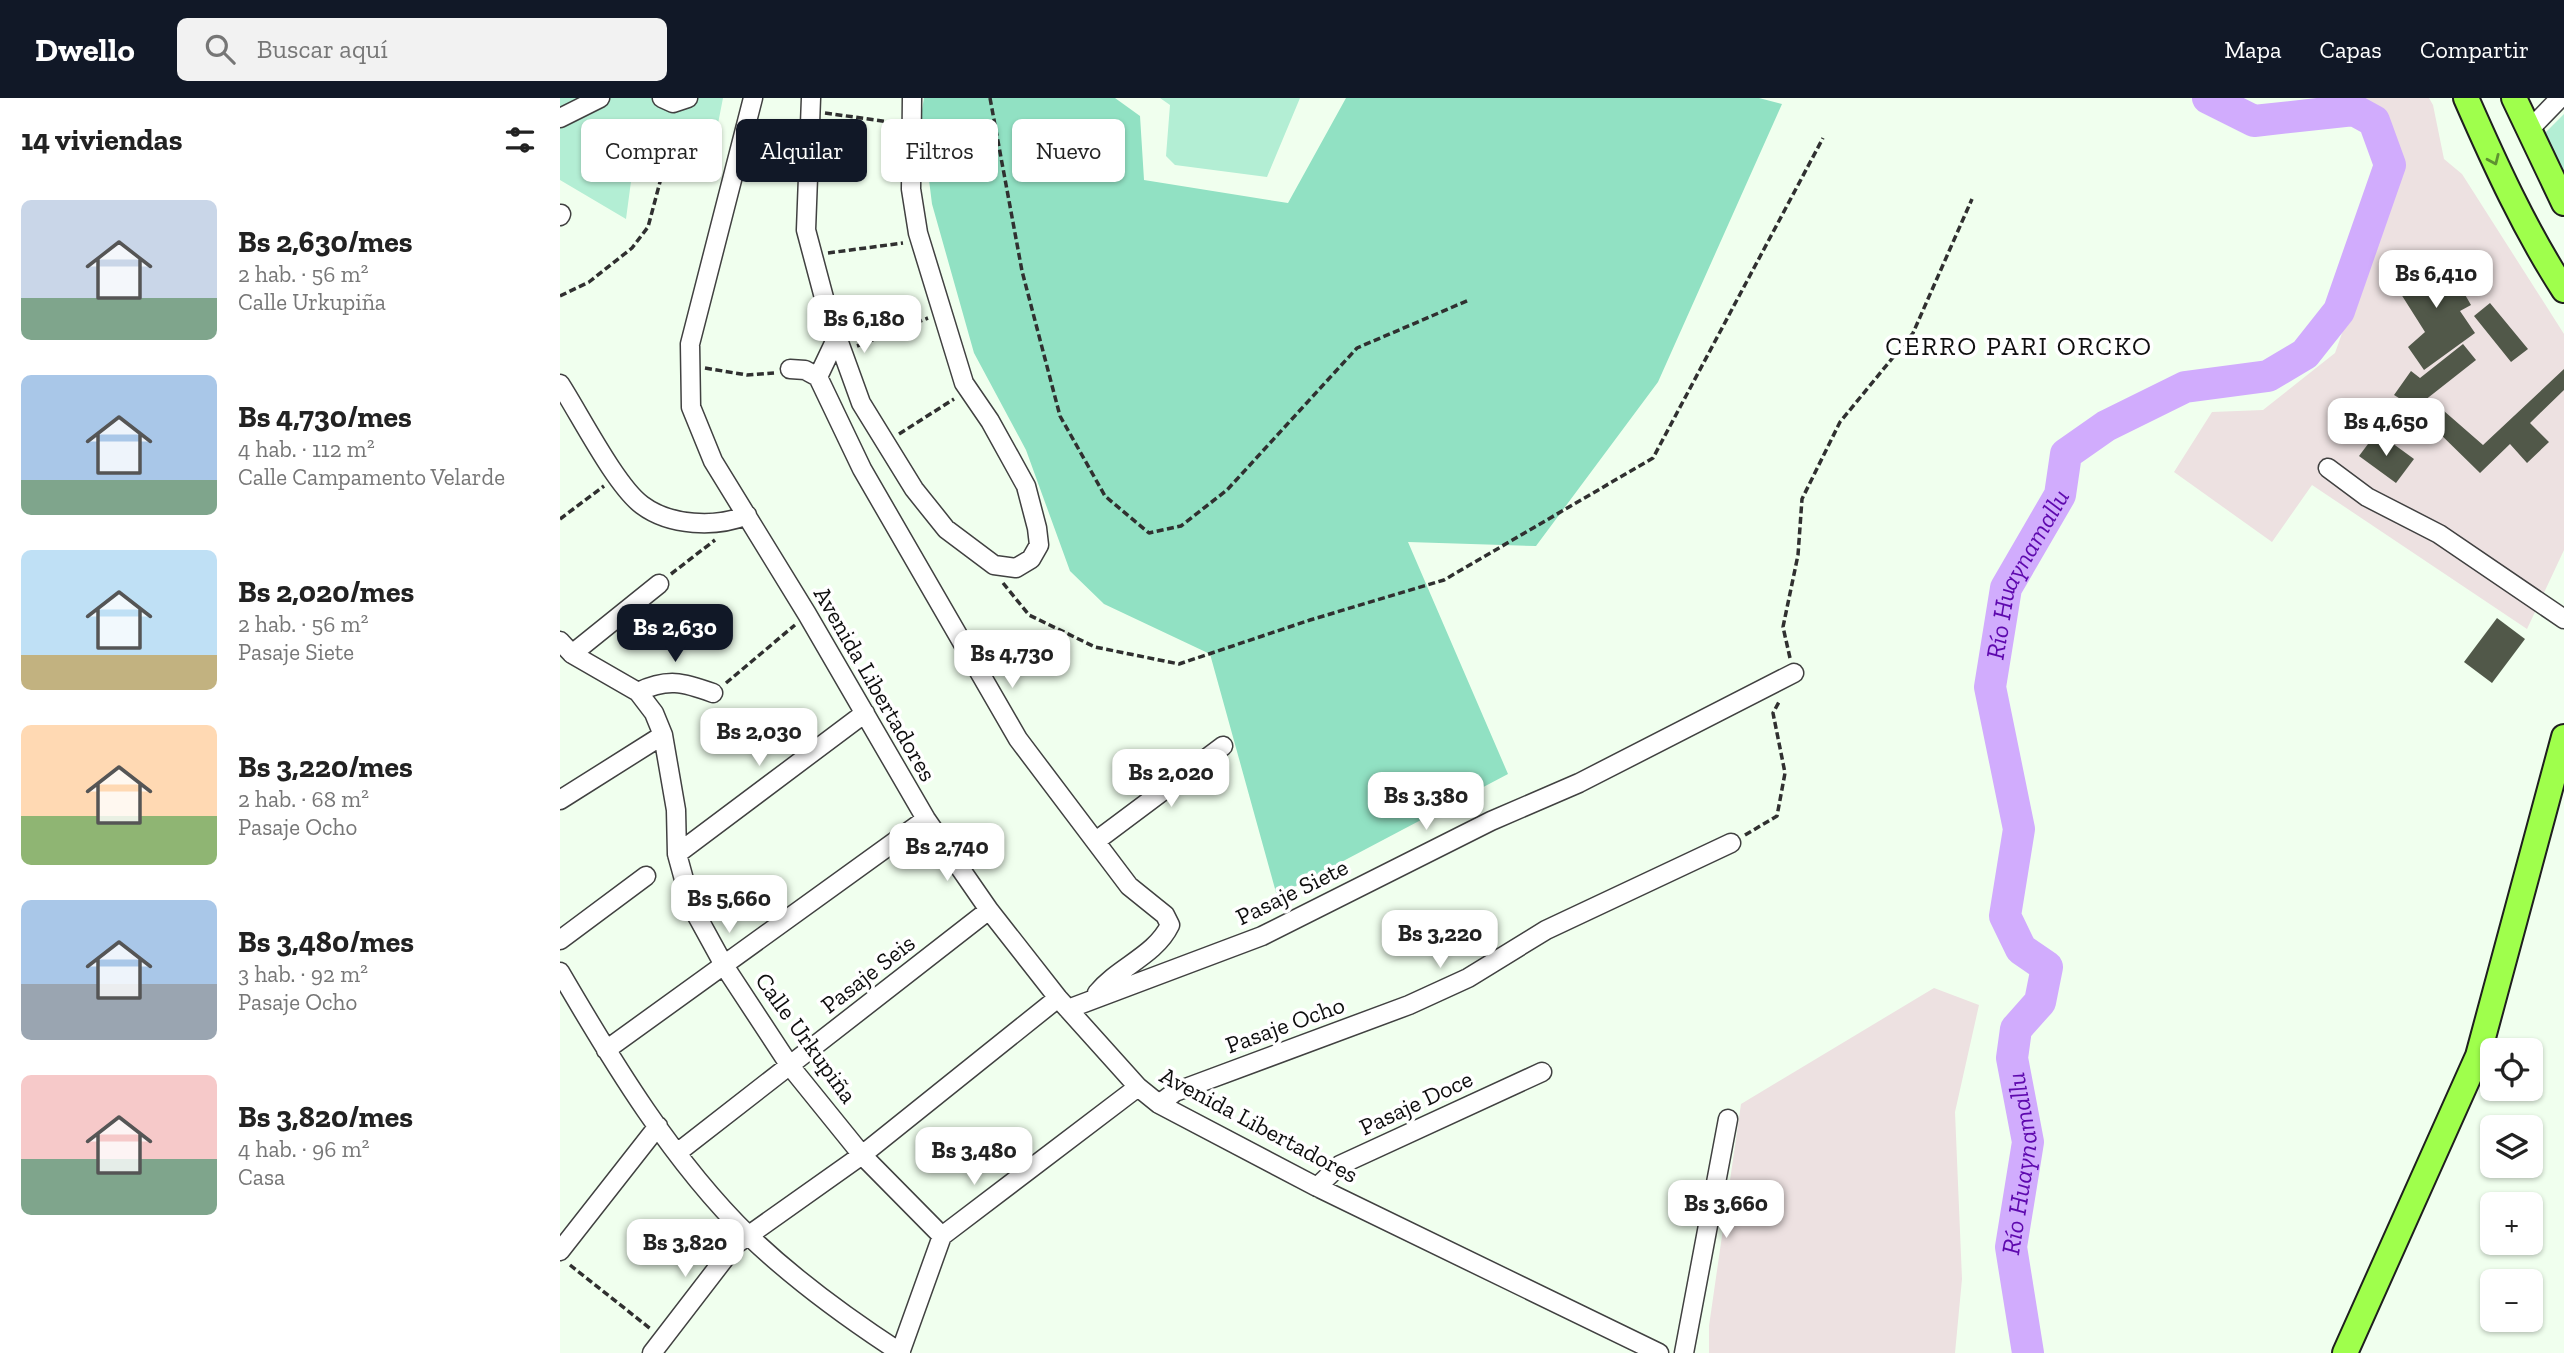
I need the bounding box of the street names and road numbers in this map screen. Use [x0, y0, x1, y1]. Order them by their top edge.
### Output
street label: Avenida Libertadores [808, 581, 943, 786]
street label: Pasaje Siete [1231, 852, 1353, 931]
street label: Pasaje Seis [815, 928, 921, 1019]
street label: Calle Urkupiña [749, 967, 864, 1109]
street label: Pasaje Ocho [1221, 990, 1348, 1059]
street label: Avenida Libertadores [1155, 1060, 1363, 1189]
street label: Pasaje Doce [1355, 1064, 1477, 1141]

